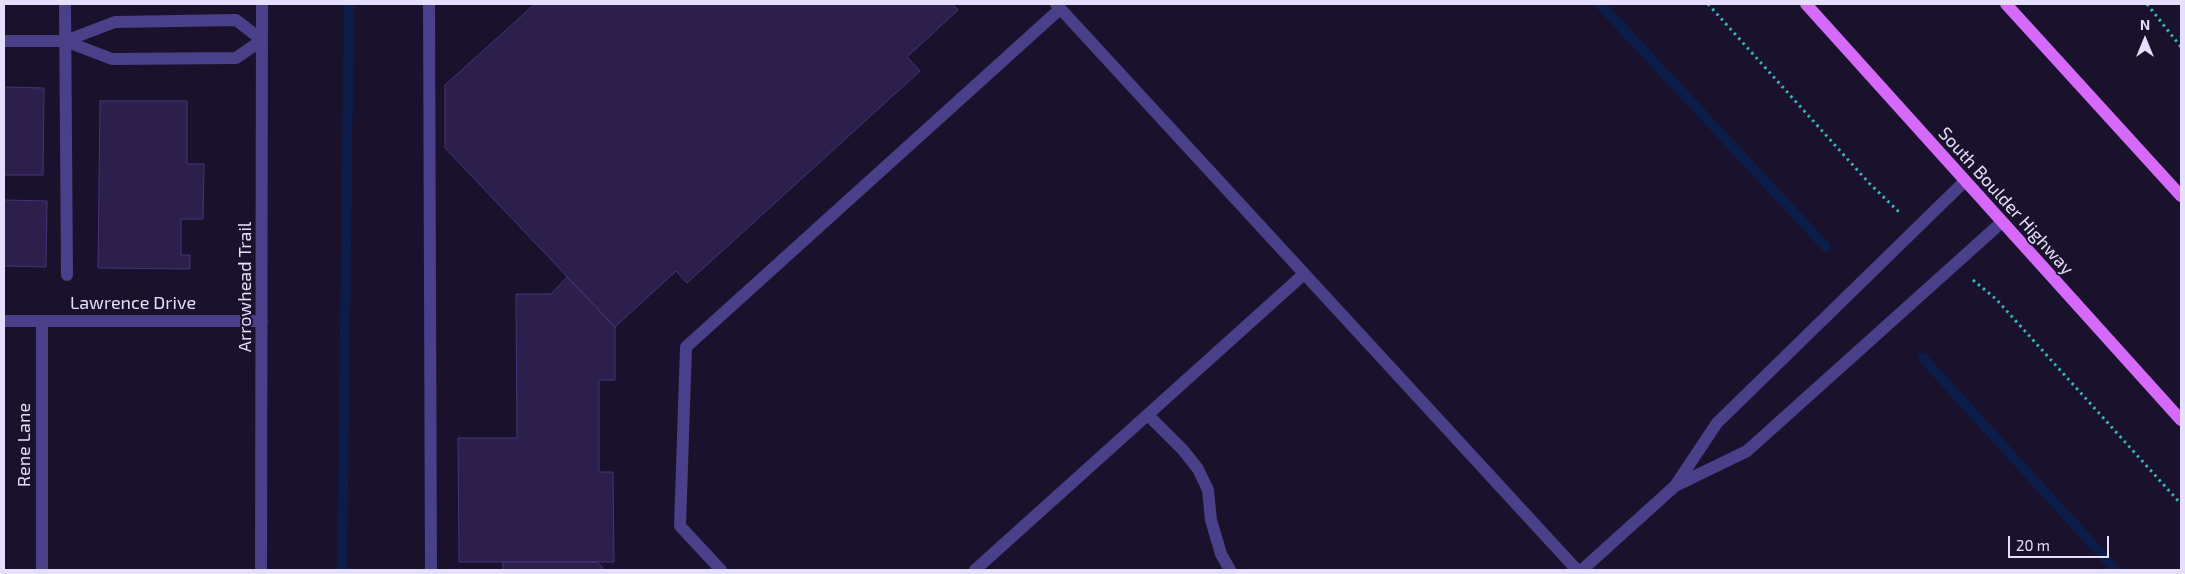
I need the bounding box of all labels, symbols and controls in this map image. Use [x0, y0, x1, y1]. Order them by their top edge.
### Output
north arrow [2120, 15, 2170, 65]
text: N [2140, 16, 2150, 33]
street label: South Boulder Highway [1934, 123, 2078, 279]
street label: Arrowhead Trail [234, 222, 256, 352]
street label: Lawrence Drive [70, 292, 196, 314]
street label: Rene Lane [13, 403, 35, 487]
scale bar [2010, 526, 2111, 558]
text: 20 m [2016, 536, 2050, 554]

